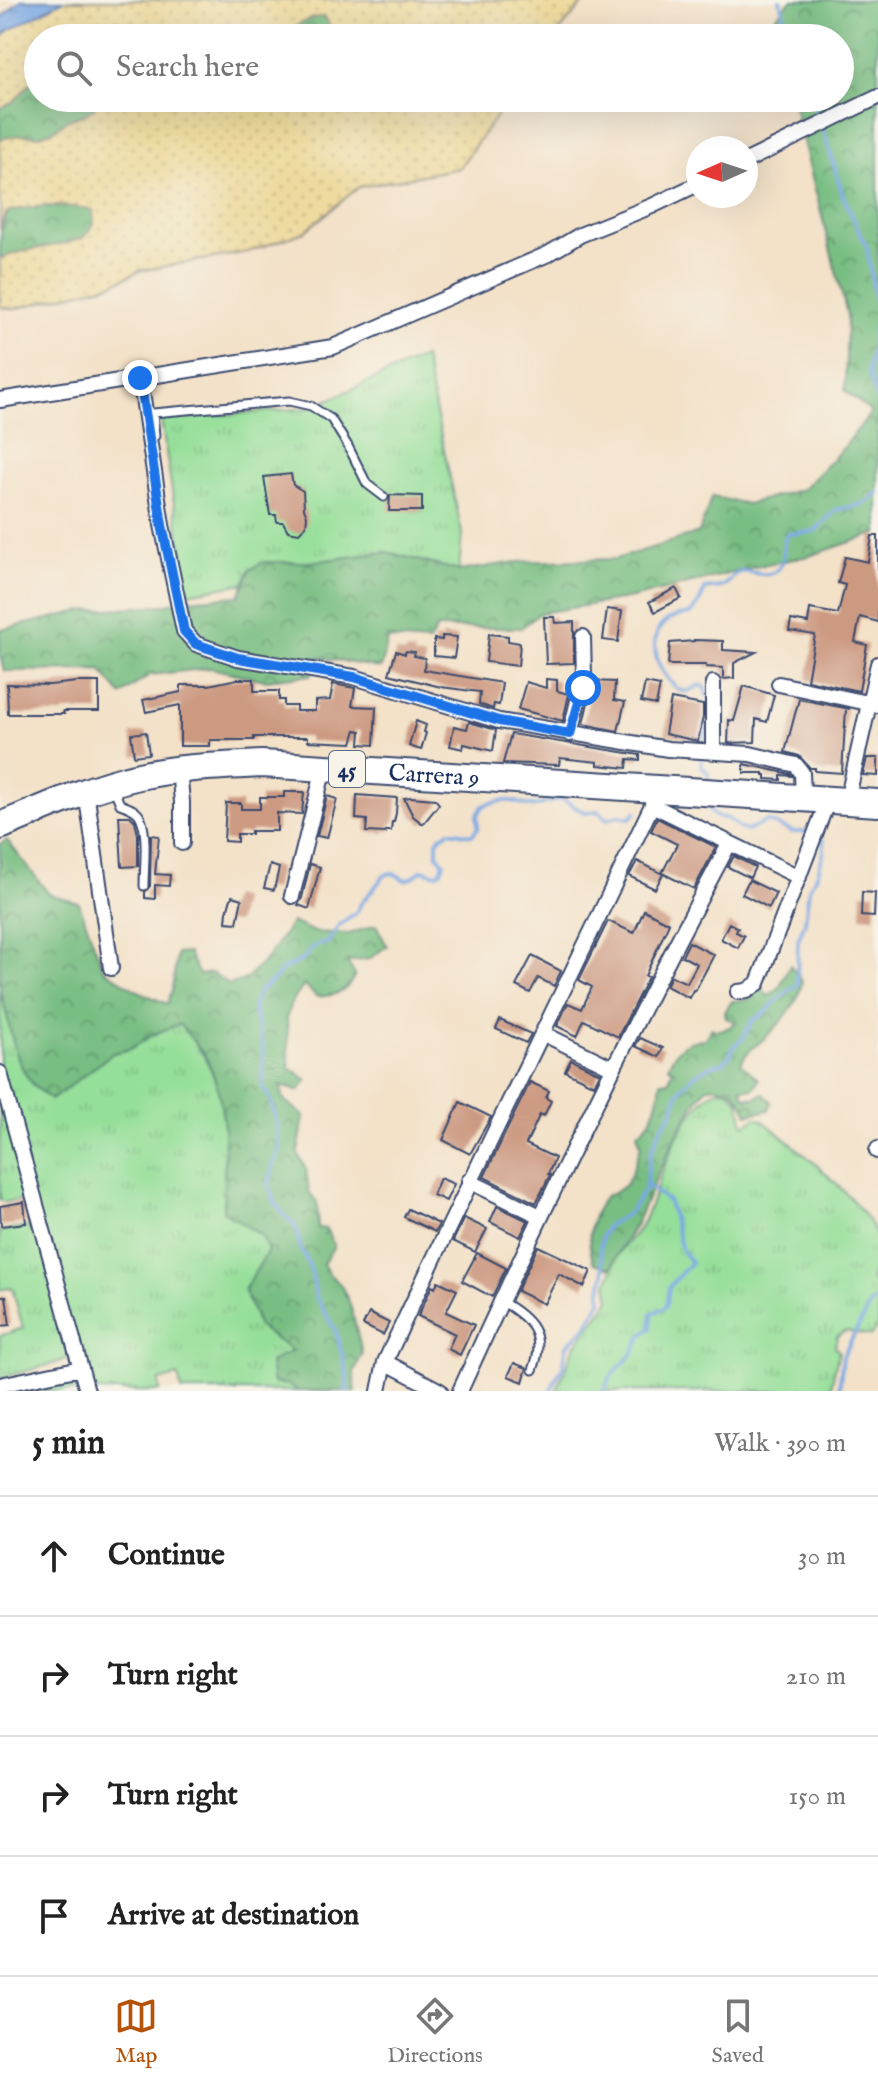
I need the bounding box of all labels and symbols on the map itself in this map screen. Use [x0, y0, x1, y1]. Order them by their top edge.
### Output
north arrow [686, 136, 758, 208]
route end [122, 360, 158, 396]
route start [565, 670, 601, 706]
road number: 45 [329, 751, 365, 787]
street label: Carrera 9 [387, 758, 480, 795]

